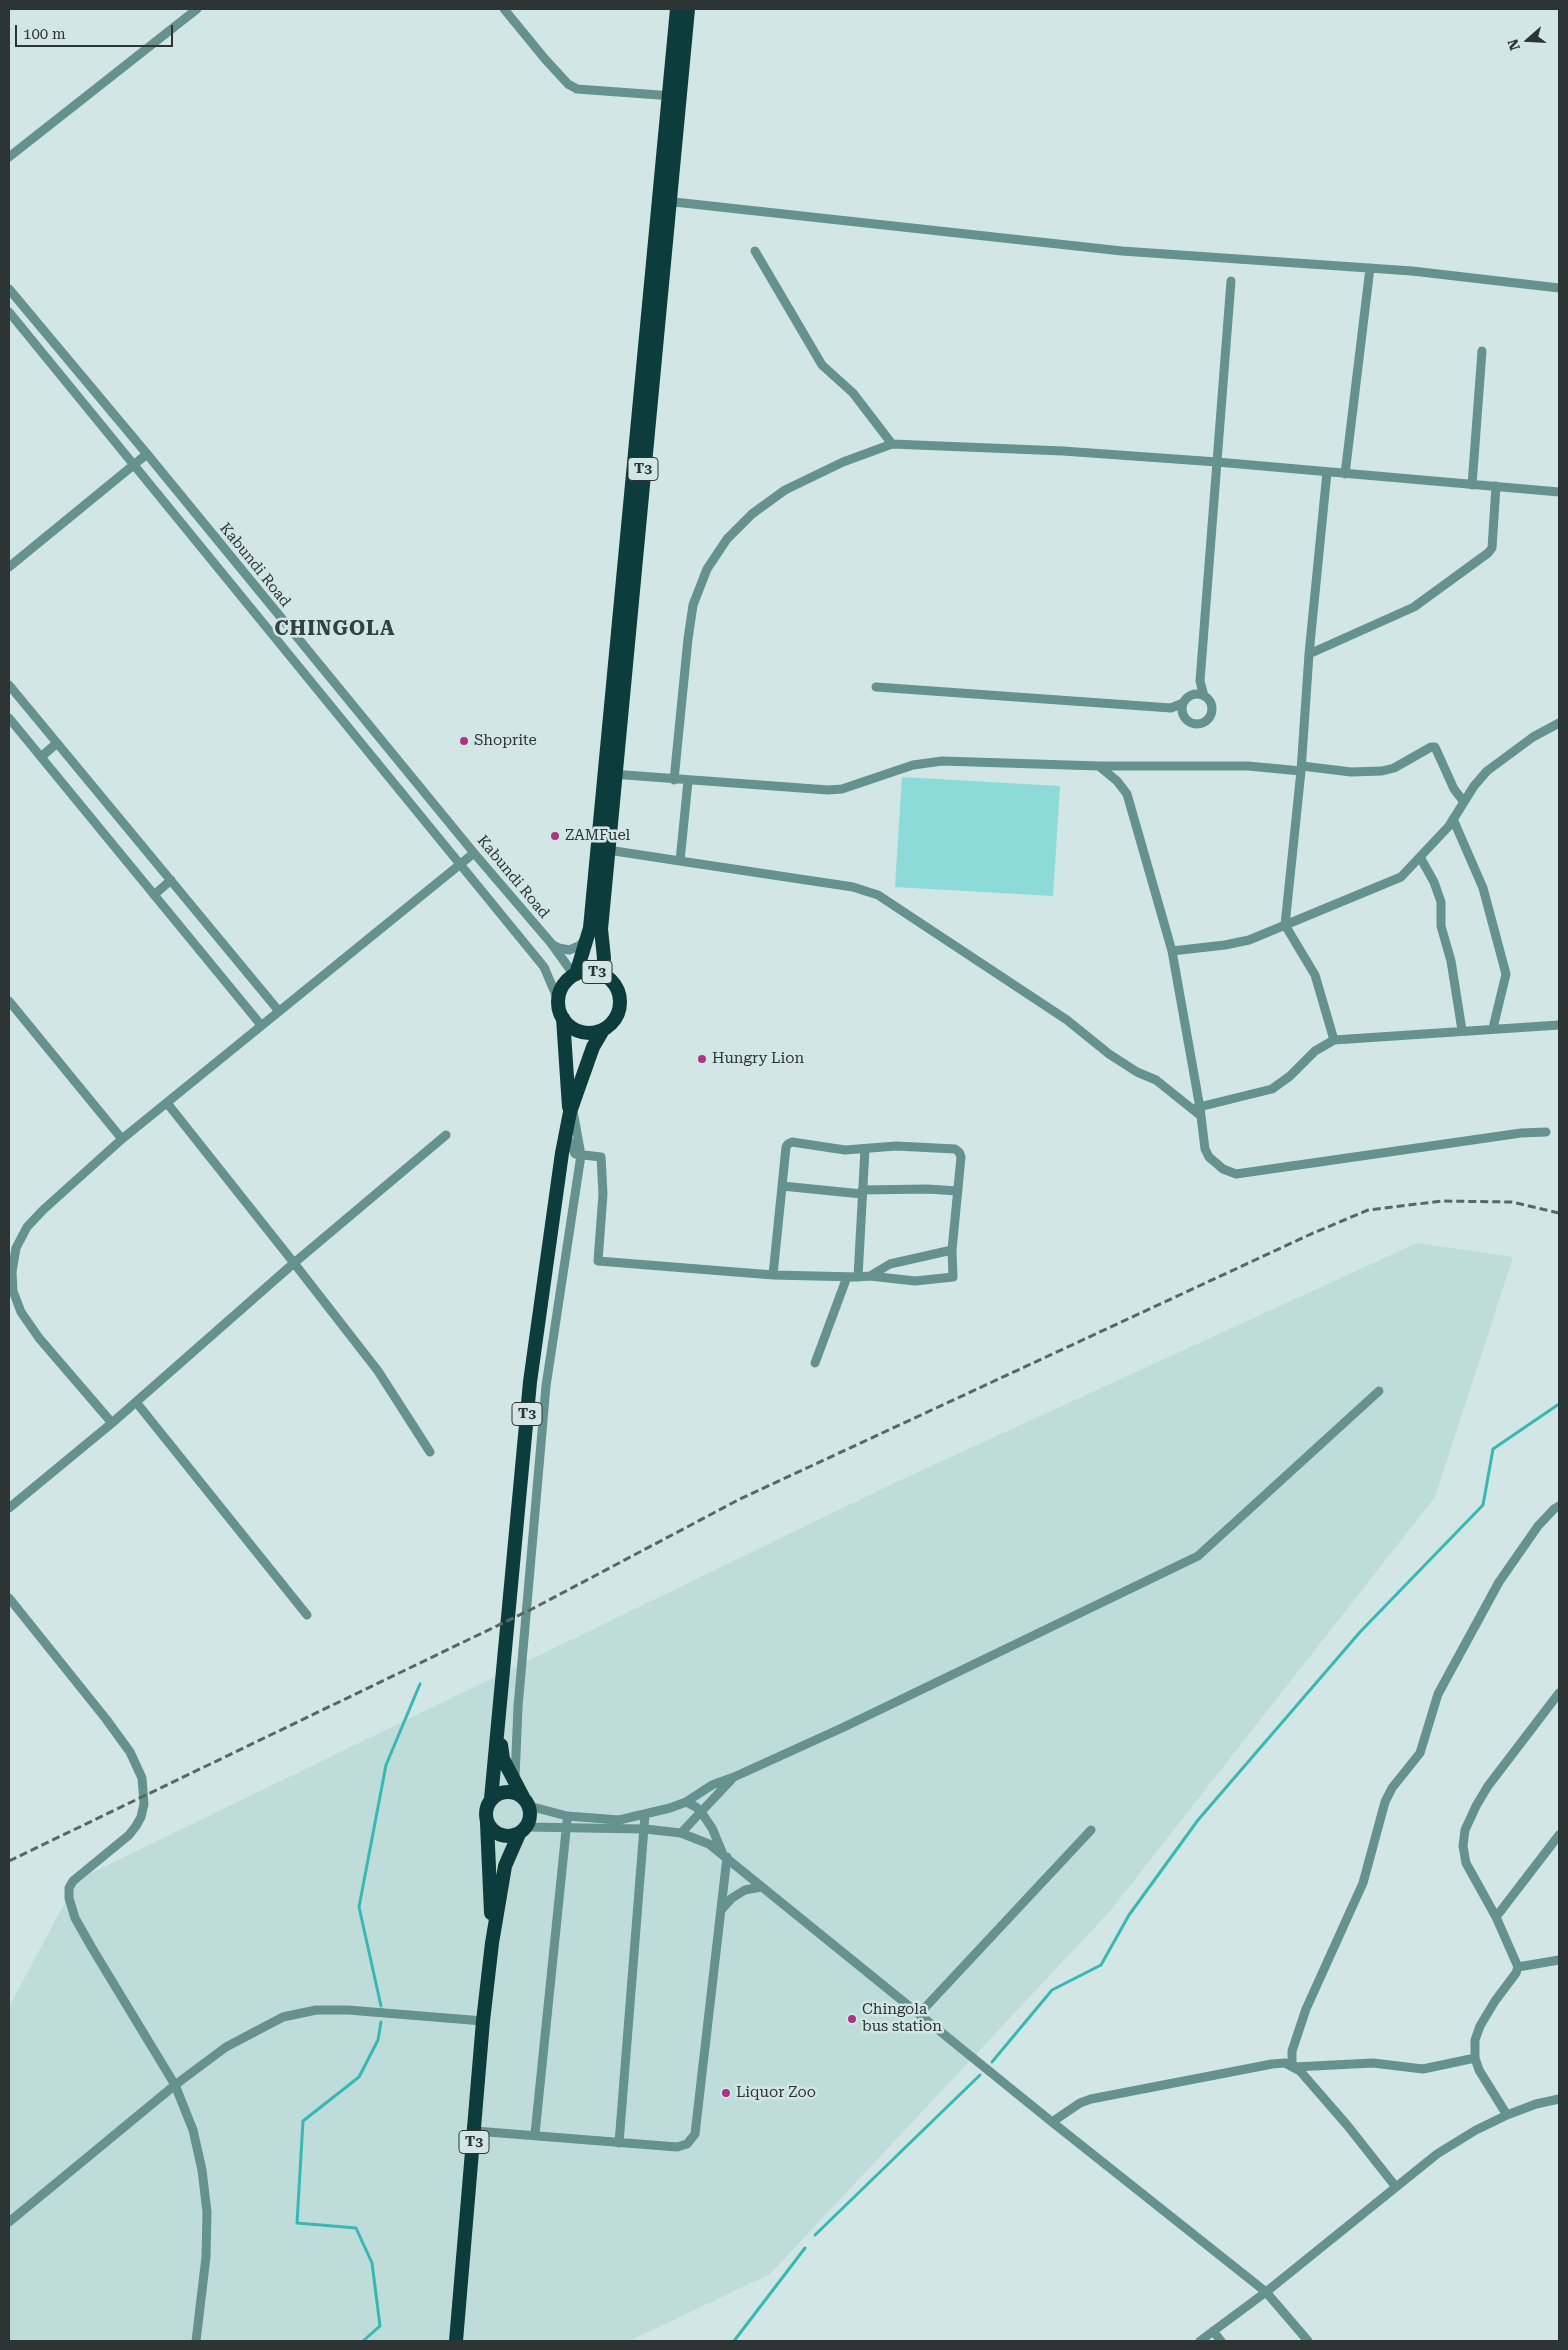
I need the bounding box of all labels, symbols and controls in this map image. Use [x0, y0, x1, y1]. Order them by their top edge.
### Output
scale bar [18, 15, 175, 47]
north arrow [1503, 15, 1553, 65]
text: 100 m [23, 25, 66, 43]
text: N [1504, 37, 1523, 53]
road number: T3 [628, 458, 658, 480]
street label: Kabundi Road [216, 519, 294, 611]
district label: CHINGOLA [274, 617, 396, 641]
place label: Shoprite [474, 732, 537, 750]
marker: Shoprite [458, 735, 470, 747]
place label: ZAMFuel [565, 827, 630, 845]
marker: ZAMFuel [549, 830, 561, 842]
street label: Kabundi Road [473, 832, 553, 922]
road number: T3 [582, 960, 612, 984]
place label: Hungry Lion [712, 1050, 804, 1068]
marker: Hungry Lion [696, 1053, 708, 1065]
road number: T3 [512, 1402, 542, 1426]
place label: Chingola bus station [862, 2001, 942, 2036]
marker: Chingola bus station [846, 2013, 858, 2025]
place label: Liquor Zoo [736, 2084, 816, 2102]
marker: Liquor Zoo [720, 2087, 732, 2099]
road number: T3 [459, 2130, 489, 2154]

